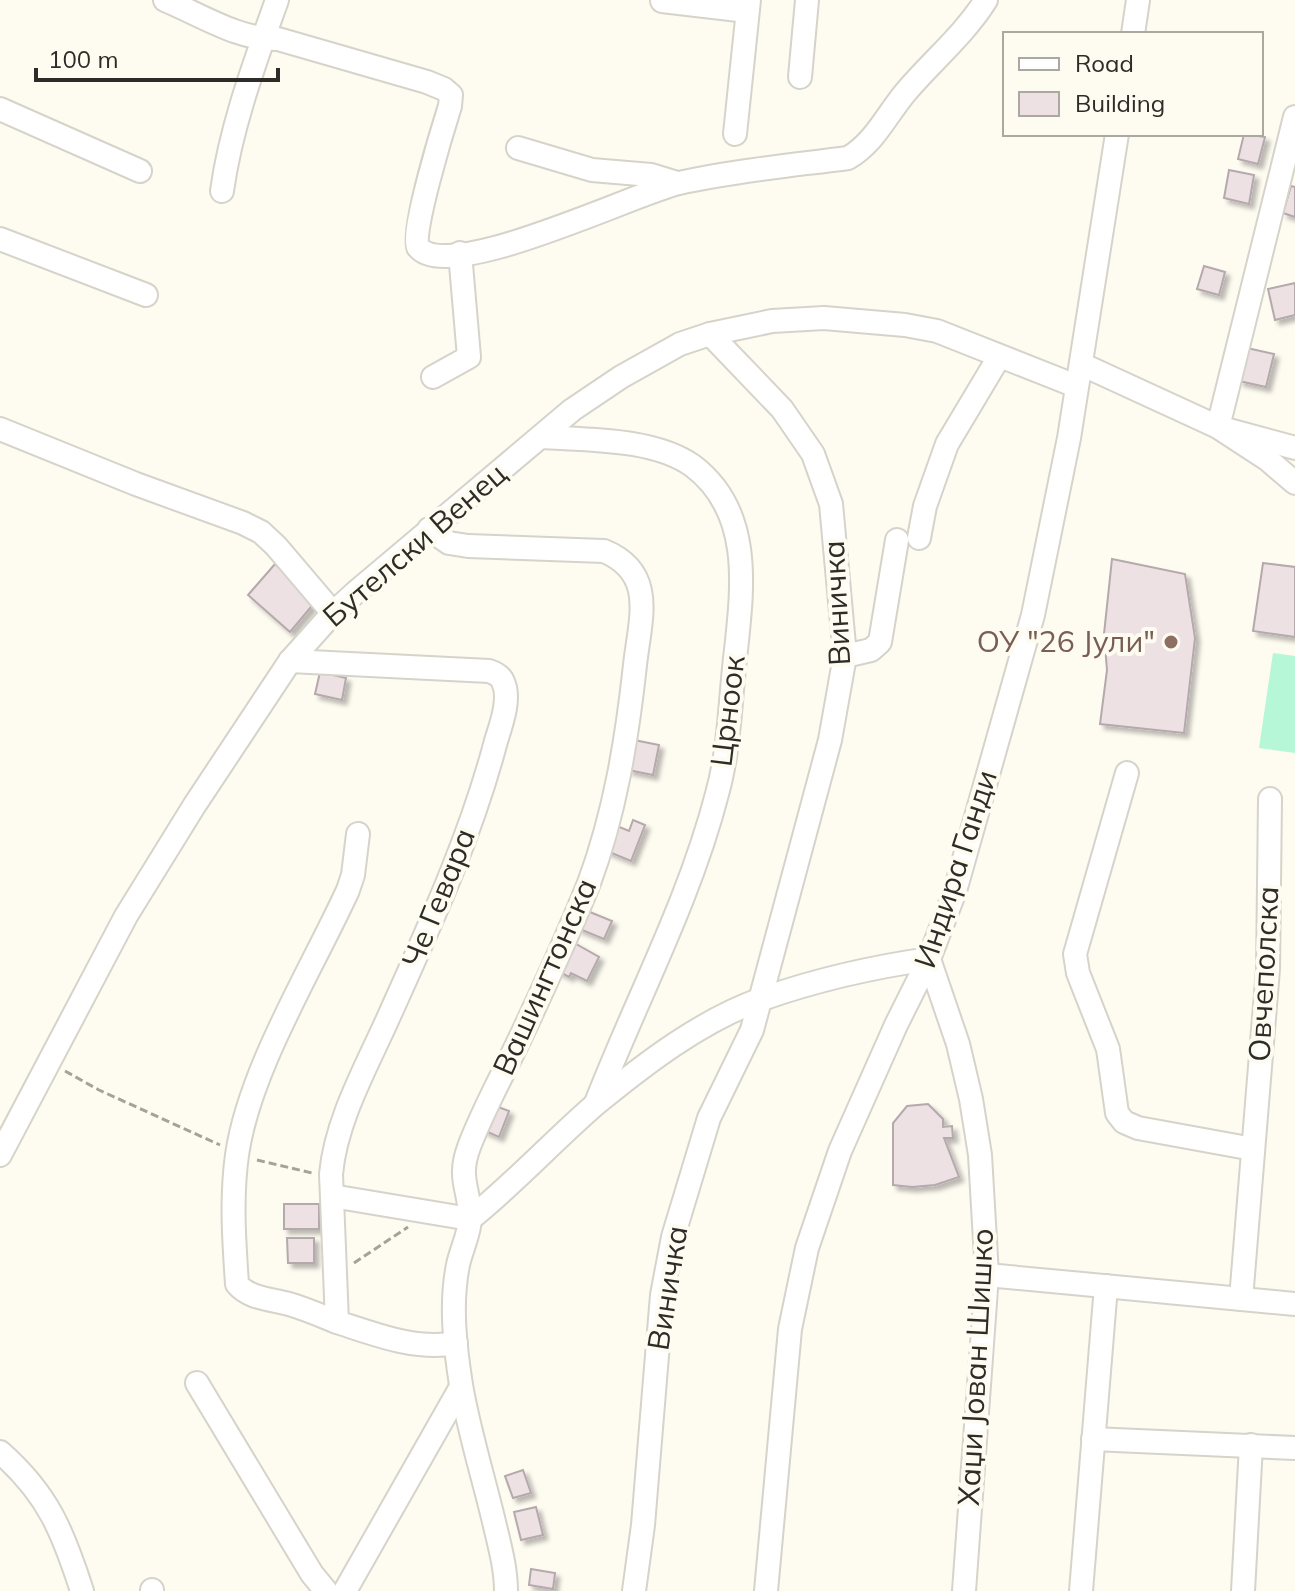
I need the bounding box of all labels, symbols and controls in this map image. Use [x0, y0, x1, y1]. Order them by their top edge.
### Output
scale bar [36, 32, 278, 82]
legend [1003, 32, 1263, 136]
text: 100 m [48, 44, 119, 74]
text: Road [1075, 48, 1134, 78]
text: Building [1075, 88, 1165, 118]
street label: Бутелски Венец [315, 454, 514, 634]
street label: Виничка [814, 539, 858, 667]
place label: ОУ "26 Јули" [977, 622, 1155, 660]
marker: ОУ "26 Јули" [1162, 633, 1180, 651]
street label: Црноок [701, 652, 753, 768]
street label: Индира Ганди [905, 765, 1005, 972]
street label: Че Гевара [393, 823, 483, 973]
street label: Вашингтонска [484, 872, 604, 1081]
street label: Овчеполска [1239, 885, 1287, 1063]
street label: Виничка [638, 1223, 696, 1353]
street label: Хаџи Јован Шишко [949, 1227, 1001, 1507]

